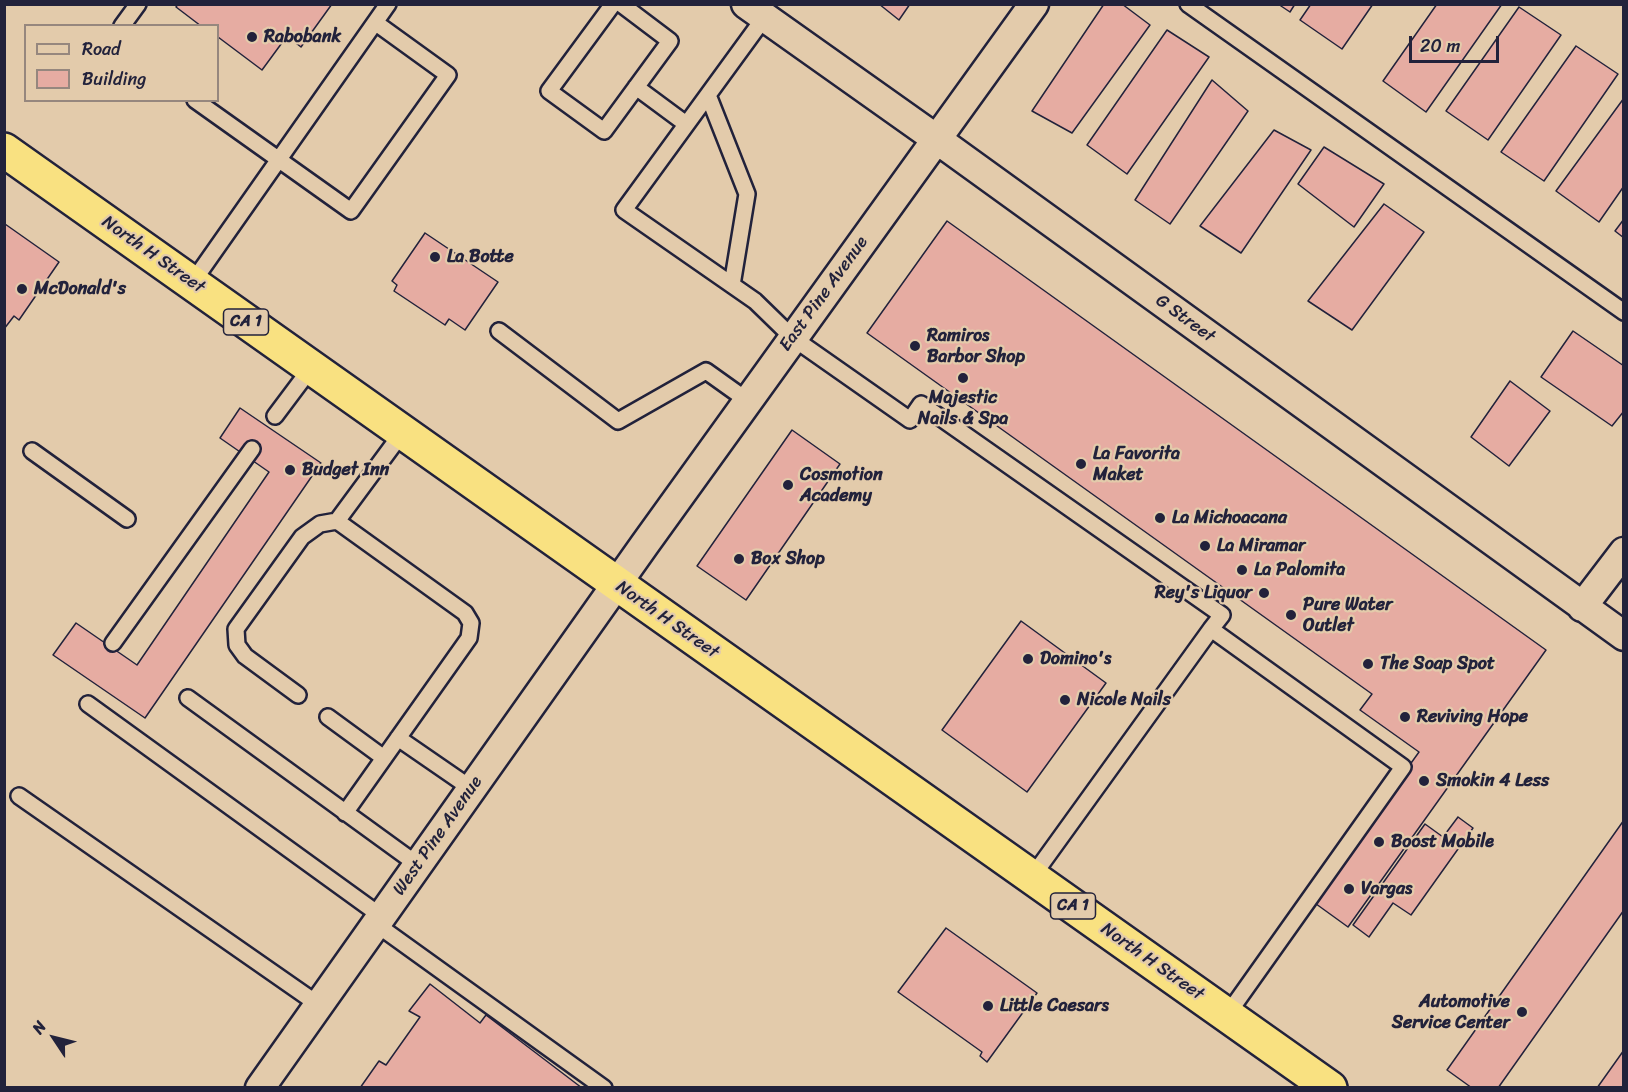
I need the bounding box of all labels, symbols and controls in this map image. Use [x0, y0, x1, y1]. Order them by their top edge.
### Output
legend [24, 24, 219, 102]
scale bar [1412, 24, 1502, 62]
place label: Rabobank [264, 26, 341, 48]
marker: Rabobank [245, 30, 259, 44]
text: 20 m [1420, 30, 1460, 62]
text: Road [82, 33, 121, 65]
text: Building [82, 63, 146, 95]
street label: North H Street [97, 212, 209, 298]
street label: East Pine Avenue [775, 232, 873, 356]
place label: La Botte [447, 246, 514, 268]
marker: La Botte [428, 250, 442, 264]
place label: McDonald's [34, 278, 126, 300]
marker: McDonald's [15, 282, 29, 296]
street label: G Street [1151, 290, 1219, 348]
road number: CA 1 [224, 309, 268, 335]
place label: Ramiros Barbor Shop [927, 325, 1025, 368]
marker: Ramiros Barbor Shop [908, 339, 922, 353]
marker: Majestic Nails & Spa [956, 371, 970, 385]
place label: Majestic Nails & Spa [918, 387, 1008, 430]
place label: La Favorita Maket [1093, 443, 1180, 486]
marker: La Favorita Maket [1074, 457, 1088, 471]
place label: Budget Inn [302, 459, 389, 481]
marker: Budget Inn [283, 463, 297, 477]
place label: Cosmotion Academy [800, 464, 883, 506]
marker: Cosmotion Academy [781, 478, 795, 492]
place label: La Michoacana [1172, 507, 1287, 529]
marker: La Michoacana [1153, 511, 1167, 525]
place label: La Miramar [1217, 535, 1305, 557]
marker: La Miramar [1198, 539, 1212, 553]
place label: Box Shop [751, 548, 825, 570]
marker: Box Shop [732, 552, 746, 566]
place label: La Palomita [1254, 559, 1345, 581]
marker: La Palomita [1235, 563, 1249, 577]
street label: North H Street [611, 577, 723, 663]
place label: Rey's Liquor [1155, 582, 1252, 604]
marker: Rey's Liquor [1257, 586, 1271, 600]
place label: Pure Water Outlet [1303, 594, 1392, 636]
marker: Pure Water Outlet [1284, 608, 1298, 622]
place label: Domino's [1040, 648, 1111, 670]
marker: Domino's [1021, 652, 1035, 666]
place label: The Soap Spot [1380, 653, 1495, 675]
marker: The Soap Spot [1361, 657, 1375, 671]
place label: Nicole Nails [1077, 689, 1171, 711]
marker: Nicole Nails [1058, 693, 1072, 707]
place label: Reviving Hope [1417, 706, 1528, 728]
marker: Reviving Hope [1398, 710, 1412, 724]
place label: Smokin 4 Less [1436, 770, 1549, 792]
street label: West Pine Avenue [389, 772, 487, 900]
marker: Smokin 4 Less [1417, 774, 1431, 788]
place label: Boost Mobile [1391, 831, 1494, 853]
marker: Boost Mobile [1372, 835, 1386, 849]
place label: Vargas [1361, 878, 1412, 900]
marker: Vargas [1342, 882, 1356, 896]
road number: CA 1 [1050, 893, 1096, 919]
street label: North H Street [1096, 919, 1208, 1005]
place label: Automotive Service Center [1392, 991, 1510, 1034]
place label: Little Caesars [1000, 995, 1109, 1017]
marker: Little Caesars [981, 999, 995, 1013]
marker: Automotive Service Center [1515, 1005, 1529, 1019]
north arrow [24, 1008, 84, 1068]
text: N [24, 1015, 54, 1040]

